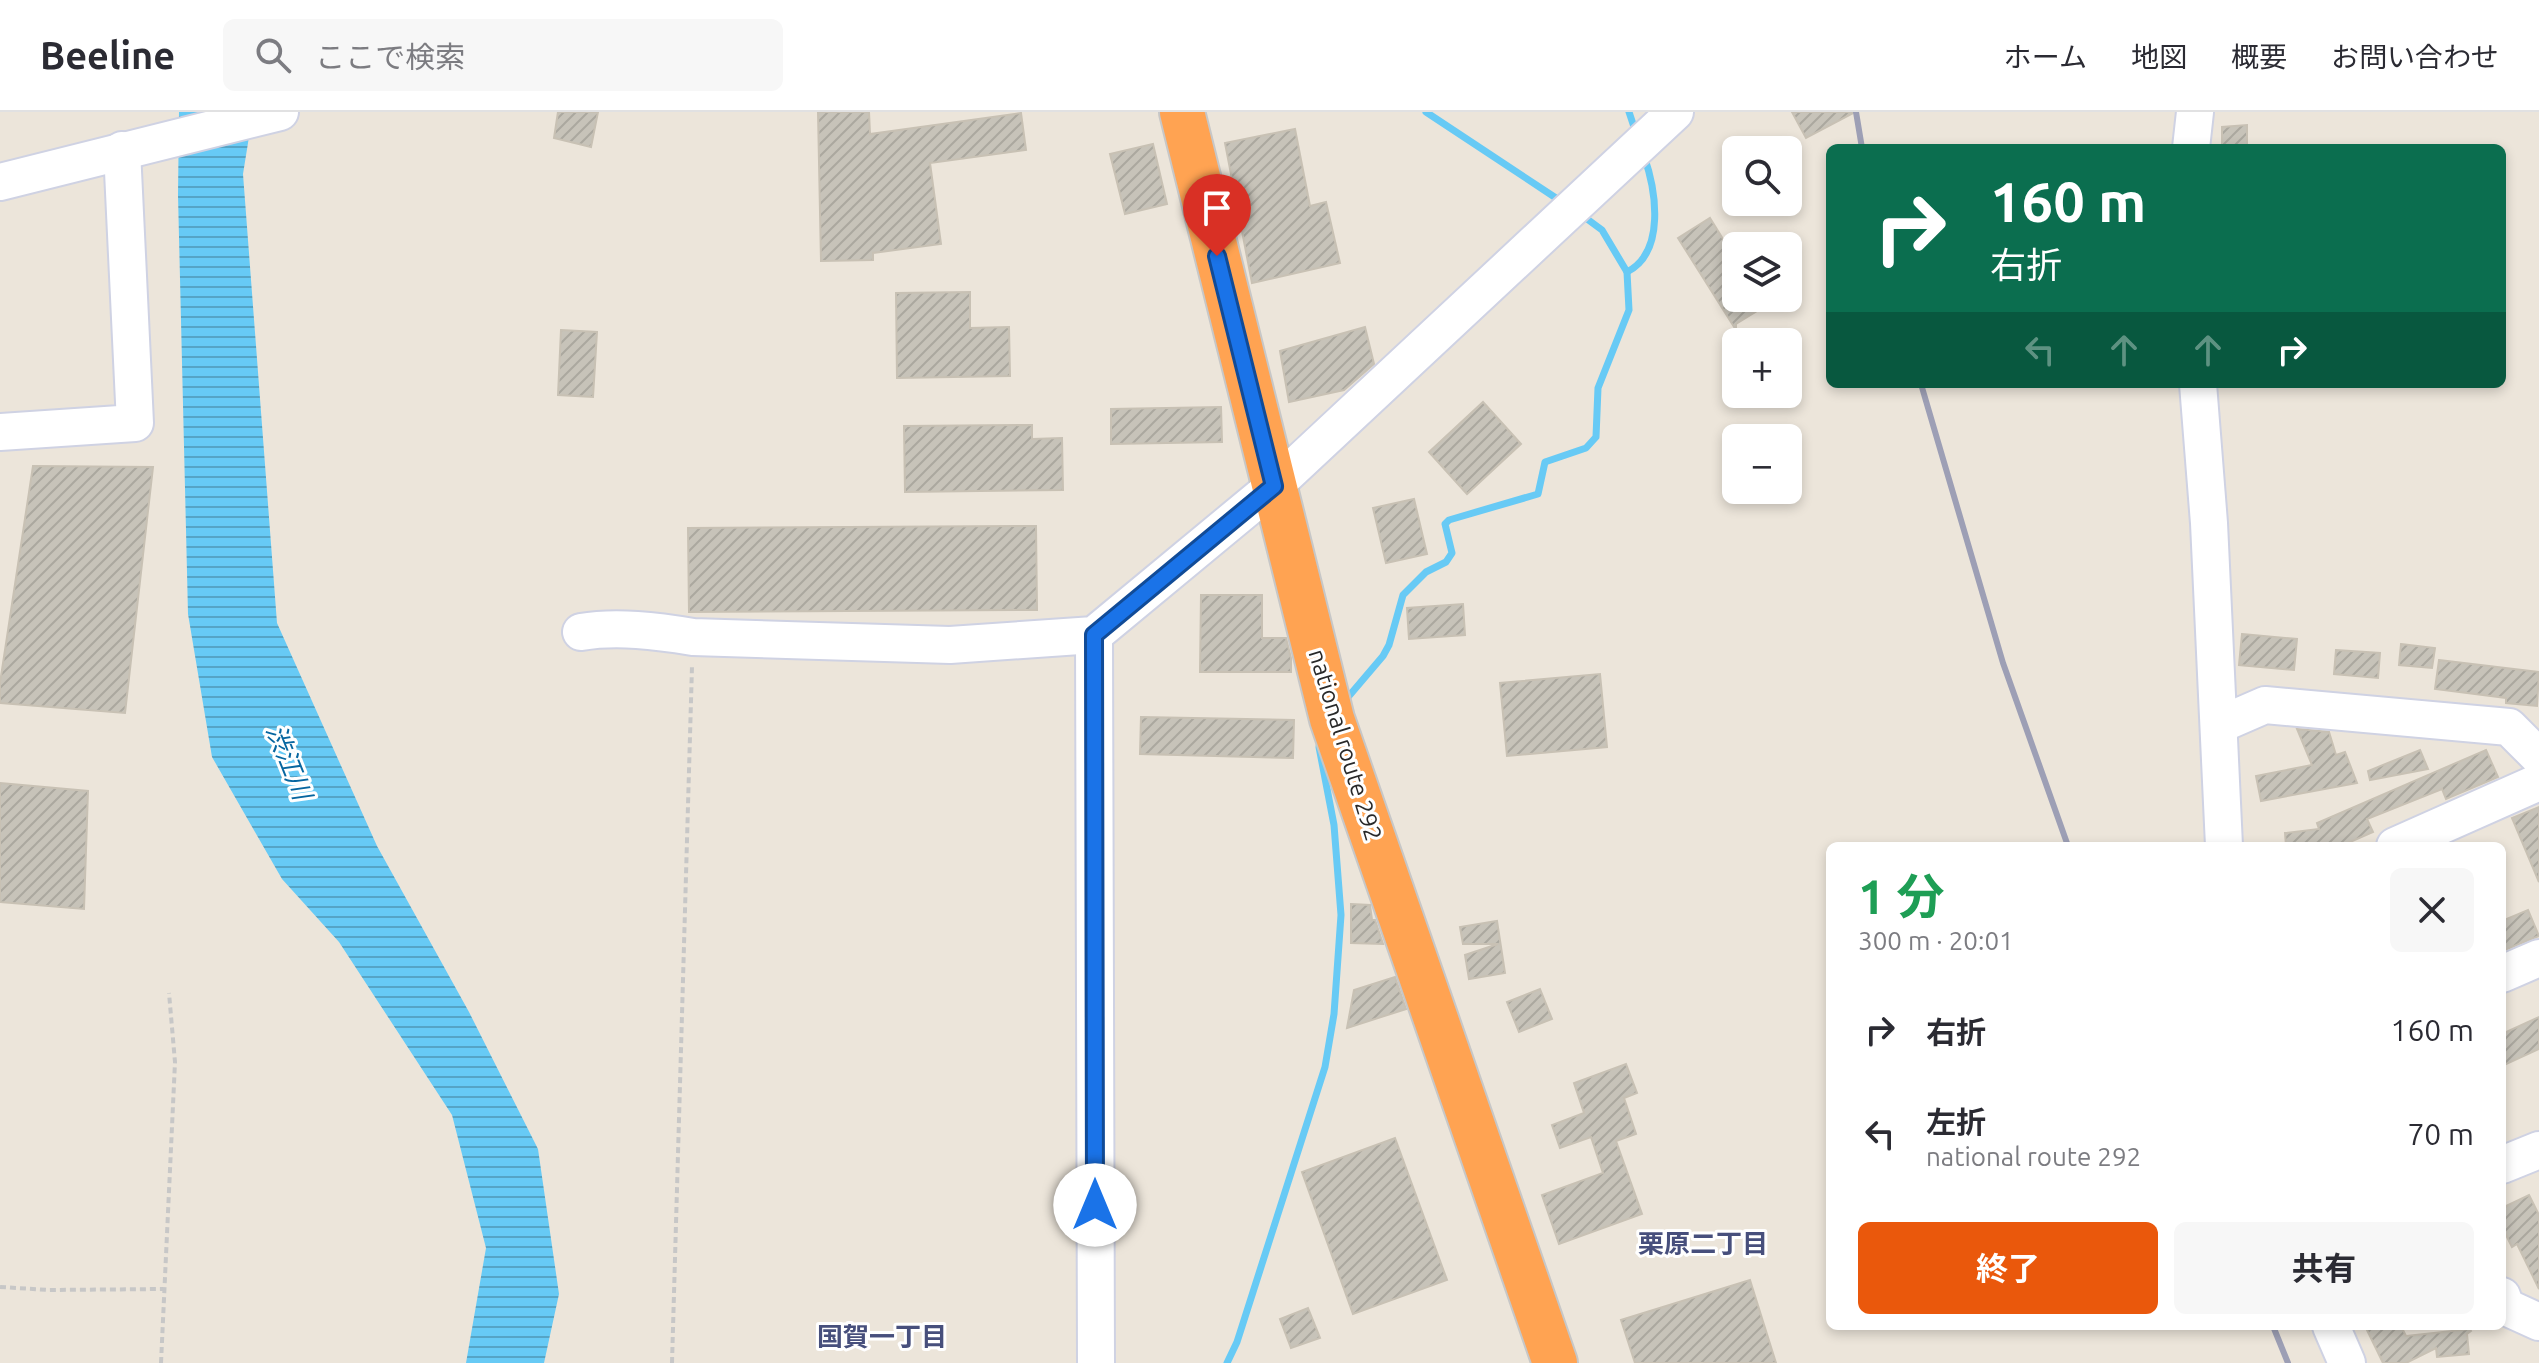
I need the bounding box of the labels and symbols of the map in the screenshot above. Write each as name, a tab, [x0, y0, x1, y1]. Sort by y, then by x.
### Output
pin	[1183, 174, 1251, 256]
street label: national route 292	[1304, 646, 1387, 844]
water label: 渋江川	[261, 720, 319, 806]
position arrow	[1053, 1163, 1137, 1247]
district label: 栗原二丁目	[1638, 1229, 1768, 1258]
district label: 国賀一丁目	[817, 1322, 947, 1351]

